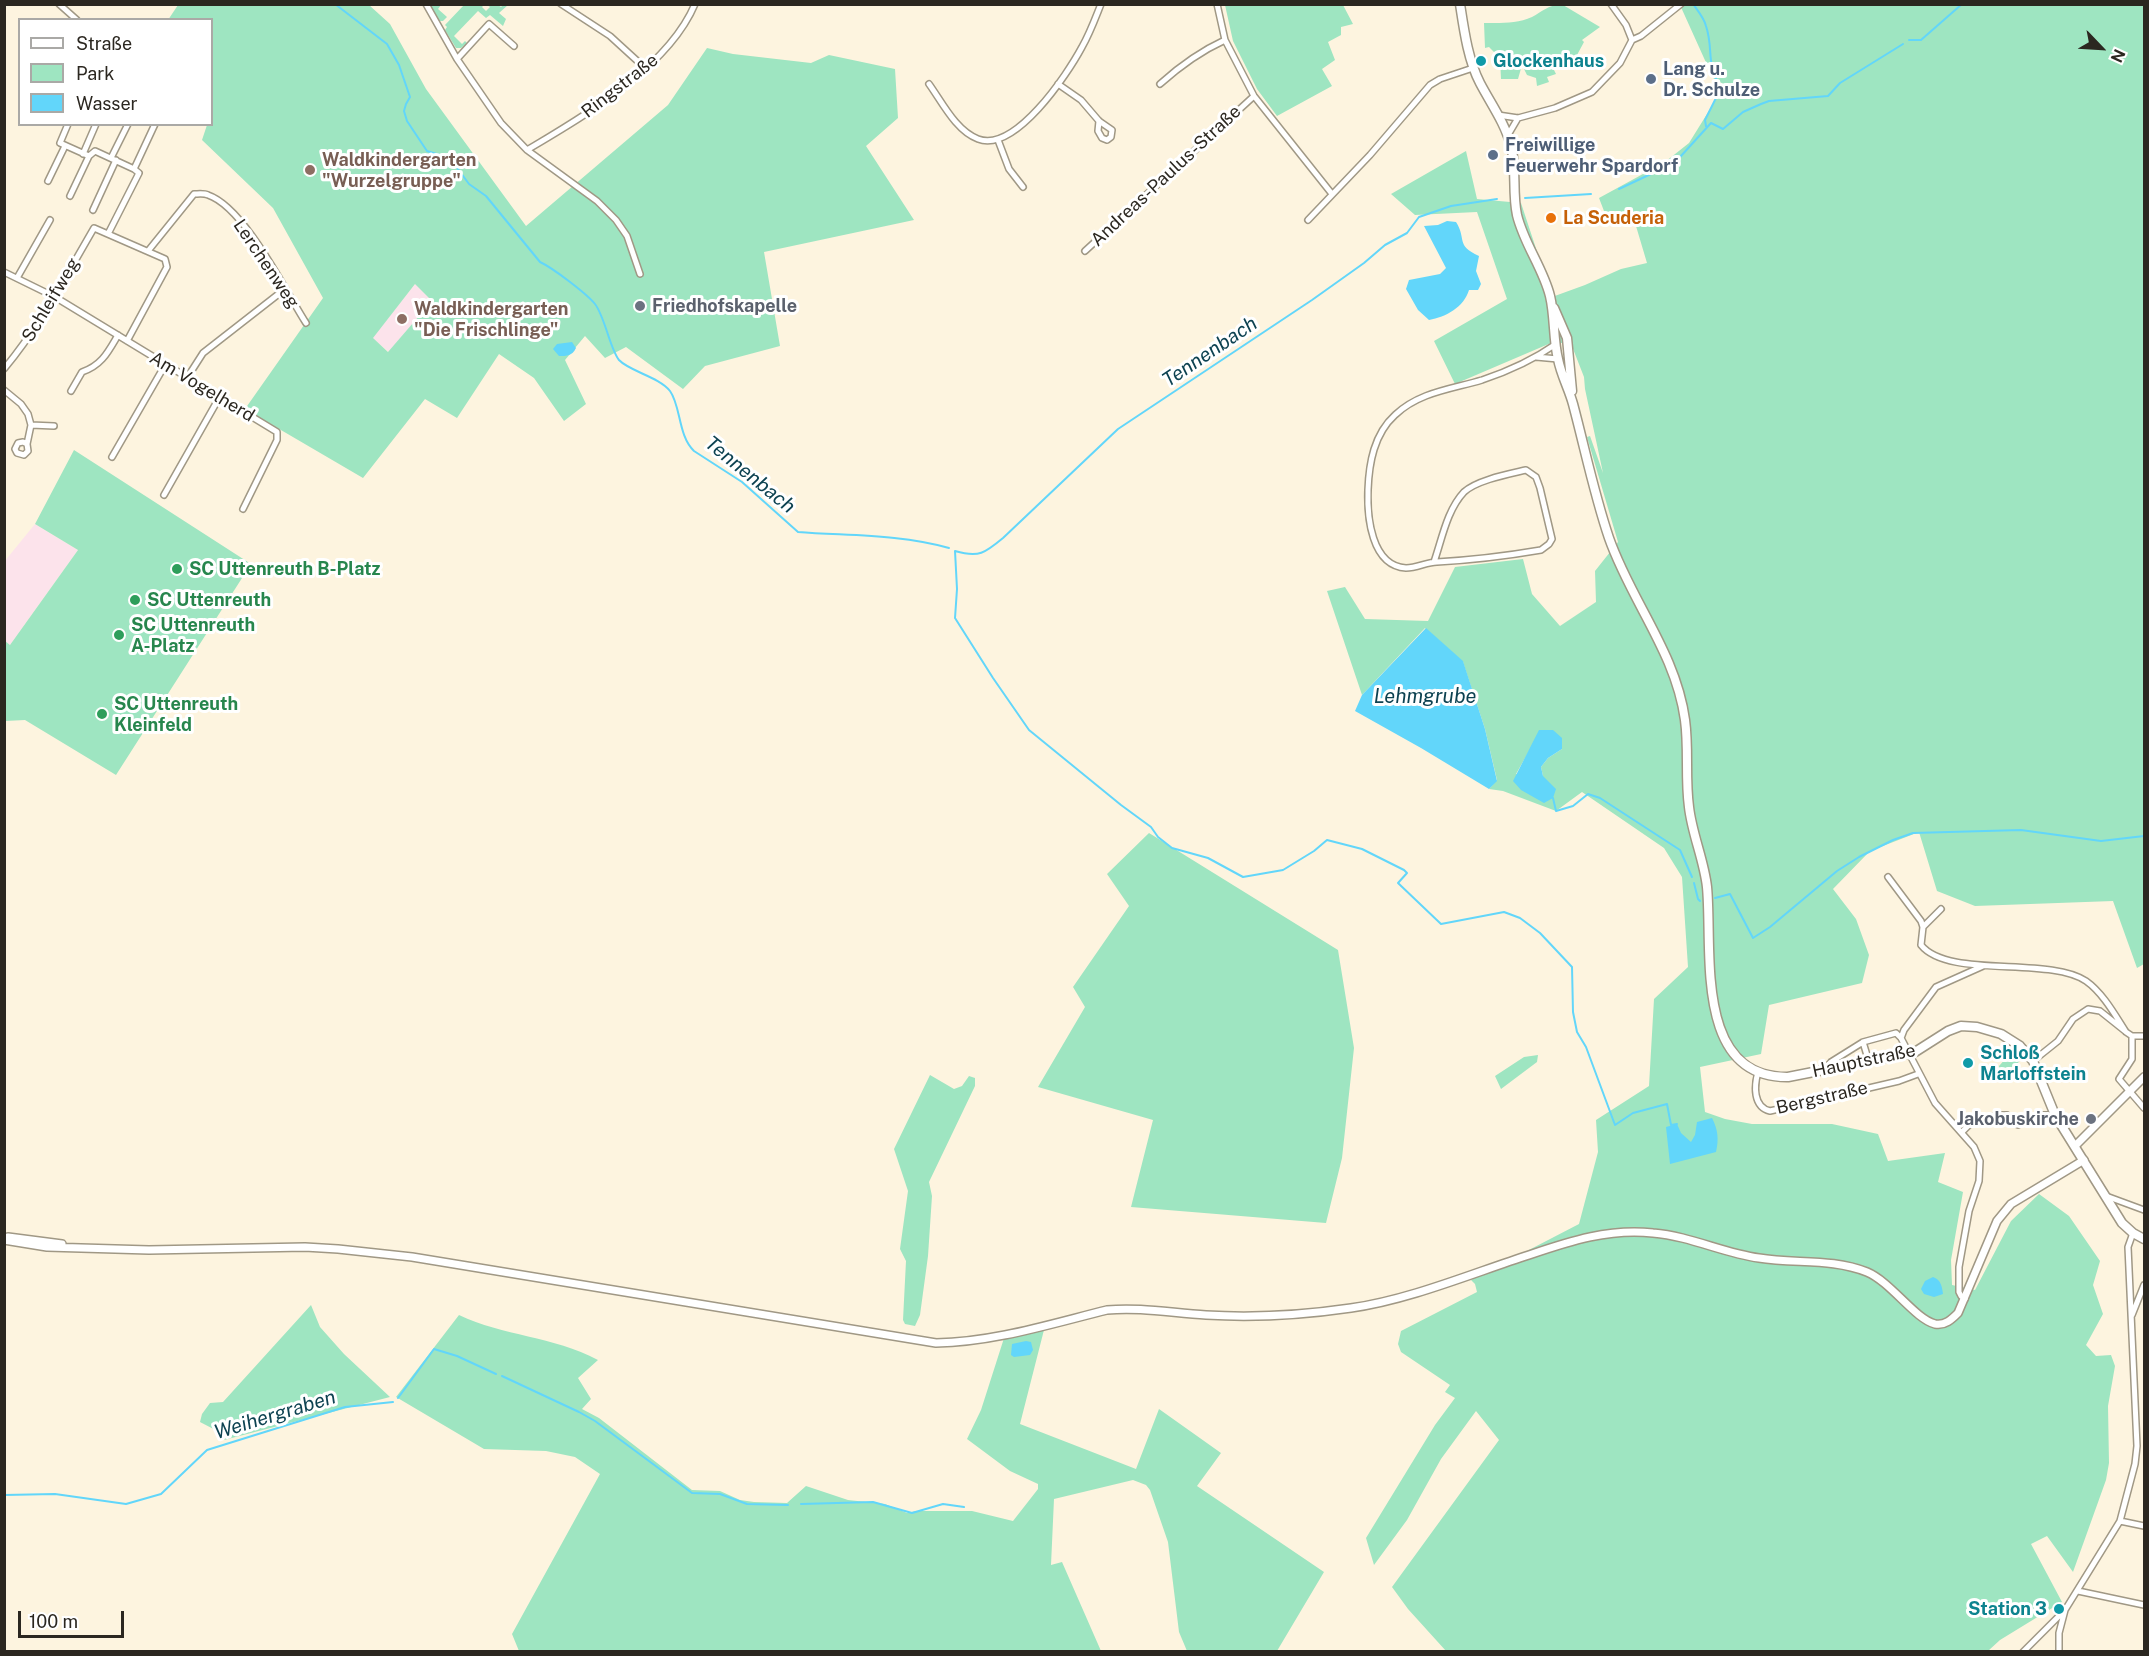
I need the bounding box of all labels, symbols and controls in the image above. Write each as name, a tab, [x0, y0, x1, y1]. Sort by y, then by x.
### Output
legend	[18, 18, 213, 126]
north arrow	[2071, 18, 2131, 78]
text: Straße	[76, 33, 132, 54]
text: N	[2107, 46, 2129, 65]
street label: Ringstraße	[577, 49, 663, 123]
place label: Glockenhaus	[1493, 50, 1604, 72]
marker: Glockenhaus	[1474, 54, 1488, 68]
place label: Lang u. Dr. Schulze	[1663, 58, 1760, 100]
text: Park	[76, 63, 114, 84]
marker: Lang u. Dr. Schulze	[1644, 72, 1658, 86]
text: Wasser	[76, 93, 138, 114]
street label: Andreas-Paulus-Straße	[1087, 101, 1245, 251]
place label: Freiwillige Feuerwehr Spardorf	[1505, 134, 1678, 176]
marker: Freiwillige Feuerwehr Spardorf	[1486, 148, 1500, 162]
place label: Waldkindergarten "Wurzelgruppe"	[322, 149, 476, 192]
marker: Waldkindergarten "Wurzelgruppe"	[303, 163, 317, 177]
place label: La Scuderia	[1563, 207, 1664, 229]
marker: La Scuderia	[1544, 211, 1558, 225]
street label: Lerchenweg	[228, 215, 304, 313]
street label: Schleifweg	[17, 254, 85, 346]
place label: Friedhofskapelle	[652, 295, 797, 317]
place label: Waldkindergarten "Die Frischlinge"	[414, 298, 568, 340]
marker: Friedhofskapelle	[633, 299, 647, 313]
marker: Waldkindergarten "Die Frischlinge"	[395, 312, 409, 326]
water label: Tennenbach	[1158, 312, 1262, 392]
street label: Am Vogelherd	[146, 347, 258, 427]
water label: Tennenbach	[700, 431, 800, 519]
place label: SC Uttenreuth B-Platz	[189, 558, 380, 580]
marker: SC Uttenreuth B-Platz	[170, 562, 184, 576]
place label: SC Uttenreuth	[147, 589, 271, 611]
marker: SC Uttenreuth	[128, 593, 142, 607]
place label: SC Uttenreuth A-Platz	[131, 614, 255, 656]
marker: SC Uttenreuth A-Platz	[112, 628, 126, 642]
water label: Lehmgrube	[1374, 685, 1476, 709]
place label: SC Uttenreuth Kleinfeld	[114, 693, 238, 736]
marker: SC Uttenreuth Kleinfeld	[95, 707, 109, 721]
street label: Hauptstraße	[1810, 1040, 1918, 1082]
place label: Schloß Marloffstein	[1980, 1042, 2086, 1084]
marker: Schloß Marloffstein	[1961, 1056, 1975, 1070]
street label: Bergstraße	[1774, 1077, 1870, 1119]
place label: Jakobuskirche	[1957, 1108, 2079, 1130]
marker: Jakobuskirche	[2084, 1112, 2098, 1126]
water label: Weihergraben	[211, 1385, 339, 1445]
place label: Station 3	[1968, 1598, 2047, 1620]
scale bar	[21, 1599, 128, 1637]
marker: Station 3	[2052, 1602, 2066, 1616]
text: 100 m	[29, 1611, 78, 1632]

